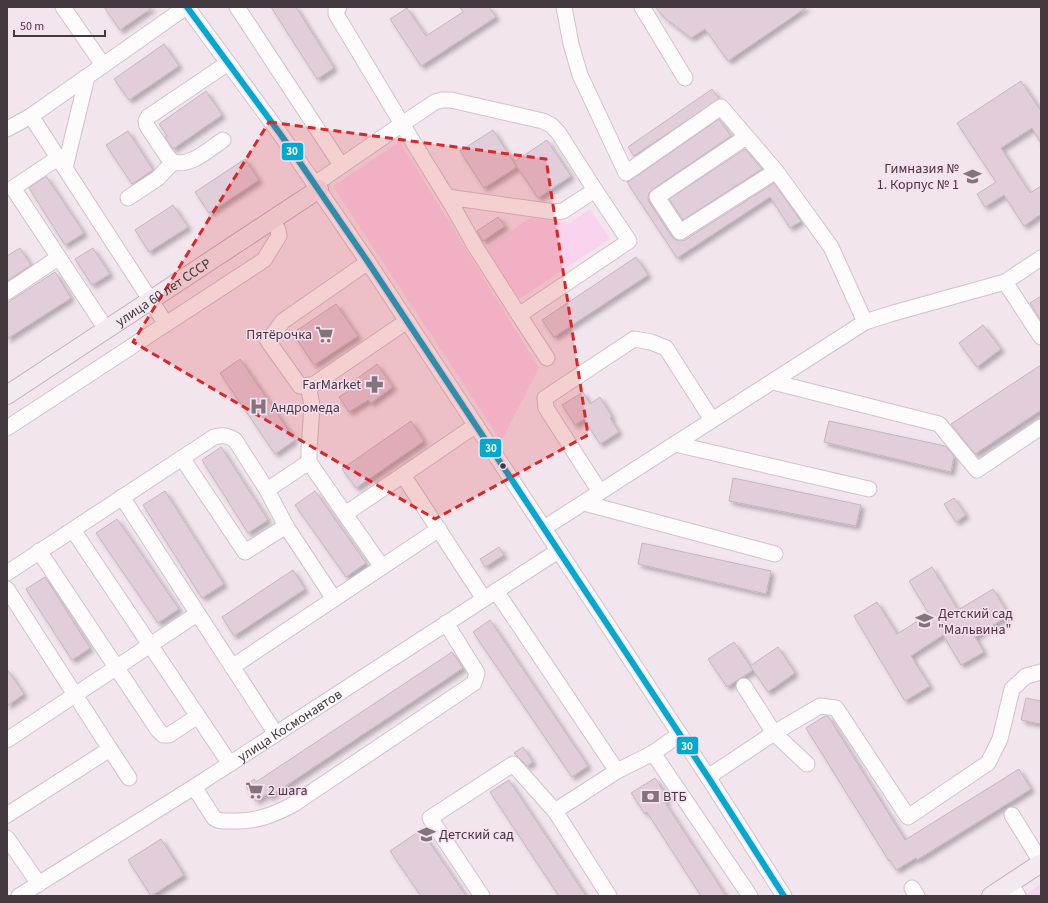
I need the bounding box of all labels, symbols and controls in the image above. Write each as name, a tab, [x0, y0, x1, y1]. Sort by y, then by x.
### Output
scale bar	[14, 12, 105, 38]
text: 50 m	[20, 18, 44, 35]
line badge: 30	[281, 142, 304, 161]
text: 30	[286, 144, 298, 159]
place label: Гимназия № 1. Корпус № 1	[877, 159, 959, 195]
school or university icon: Гимназия № 1. Корпус № 1	[962, 166, 982, 186]
street label: улица 60 лет СССР	[112, 254, 215, 332]
supermarket icon: Пятёрочка	[315, 324, 335, 344]
place label: Пятёрочка	[246, 325, 312, 345]
pharmacy icon: FarMarket	[364, 374, 384, 394]
place label: FarMarket	[302, 375, 361, 395]
hospital icon: Андромеда	[248, 397, 268, 417]
place label: Андромеда	[271, 398, 340, 418]
line badge: 30	[479, 438, 502, 458]
text: 30	[485, 441, 497, 456]
unlabelled marker	[498, 461, 508, 471]
place label: Детский сад "Мальвина"	[938, 604, 1013, 640]
school or university icon: Детский сад "Мальвина"	[915, 611, 935, 631]
street label: улица Космонавтов	[234, 685, 346, 767]
line badge: 30	[676, 736, 699, 755]
text: 30	[681, 739, 693, 754]
supermarket icon: 2 шага	[245, 780, 265, 800]
place label: 2 шага	[268, 781, 308, 801]
bank icon: ВТБ	[640, 786, 660, 806]
place label: ВТБ	[663, 787, 687, 807]
school or university icon: Детский сад	[416, 824, 436, 844]
place label: Детский сад	[439, 825, 514, 845]

